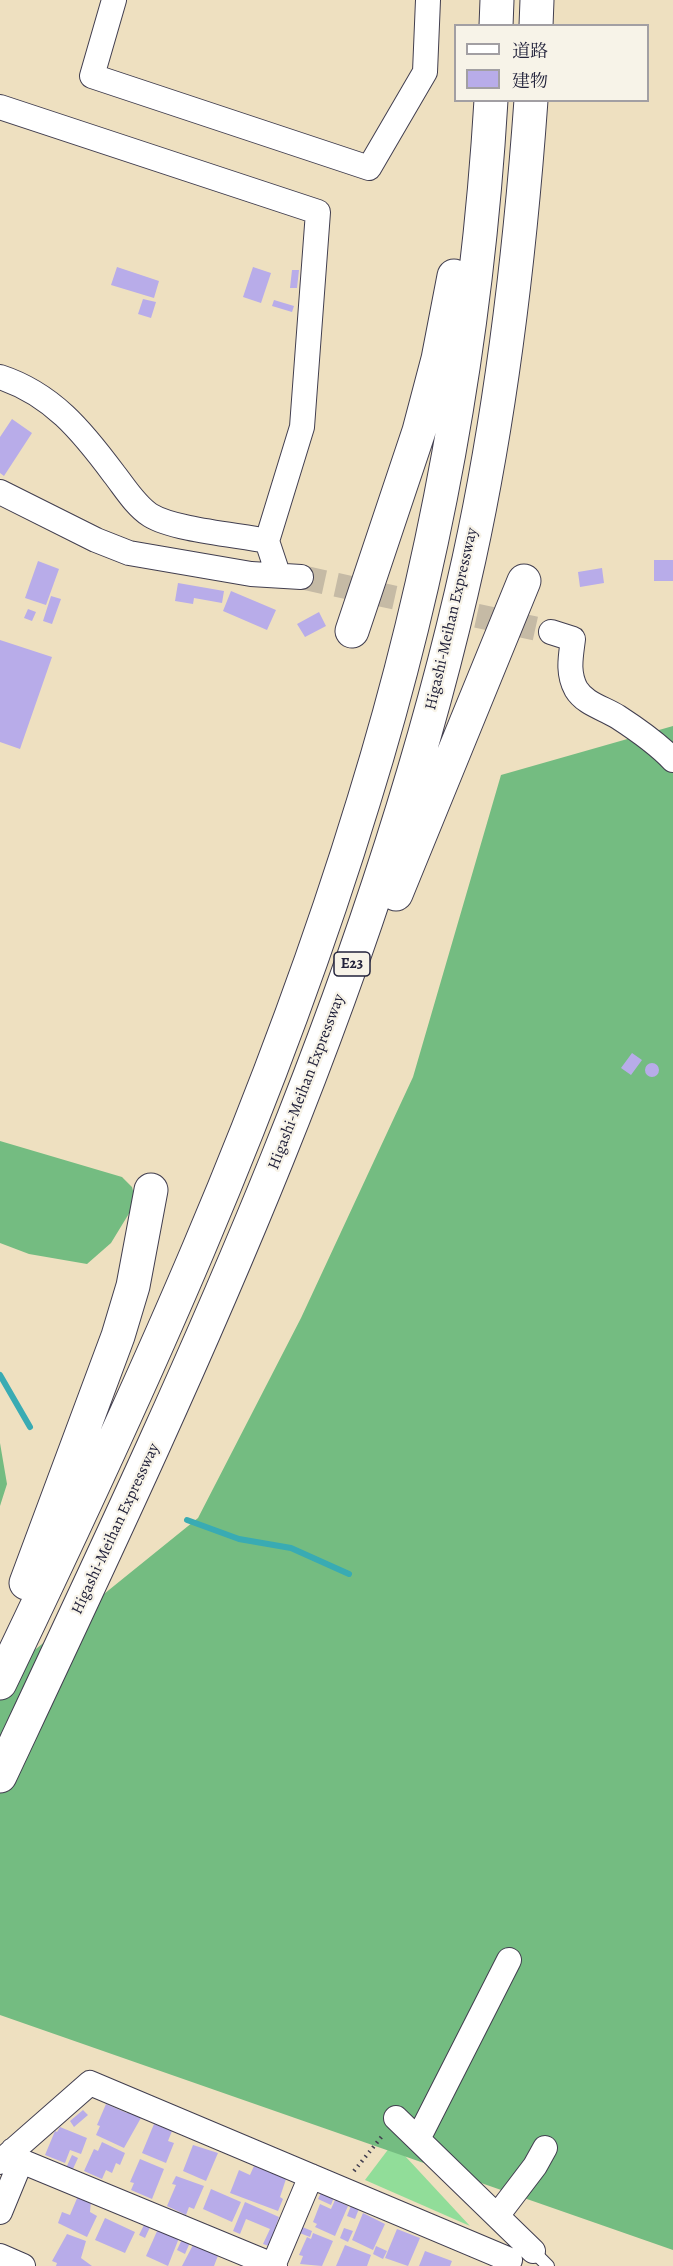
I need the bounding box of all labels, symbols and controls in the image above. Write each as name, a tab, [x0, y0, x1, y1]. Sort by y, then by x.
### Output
legend	[454, 24, 649, 102]
text: 道路	[512, 39, 548, 63]
text: 建物	[512, 69, 548, 93]
street label: Higashi-Meihan Expressway	[422, 526, 482, 712]
road number: E23	[334, 952, 370, 976]
street label: Higashi-Meihan Expressway	[265, 992, 349, 1172]
street label: Higashi-Meihan Expressway	[68, 1440, 164, 1618]

